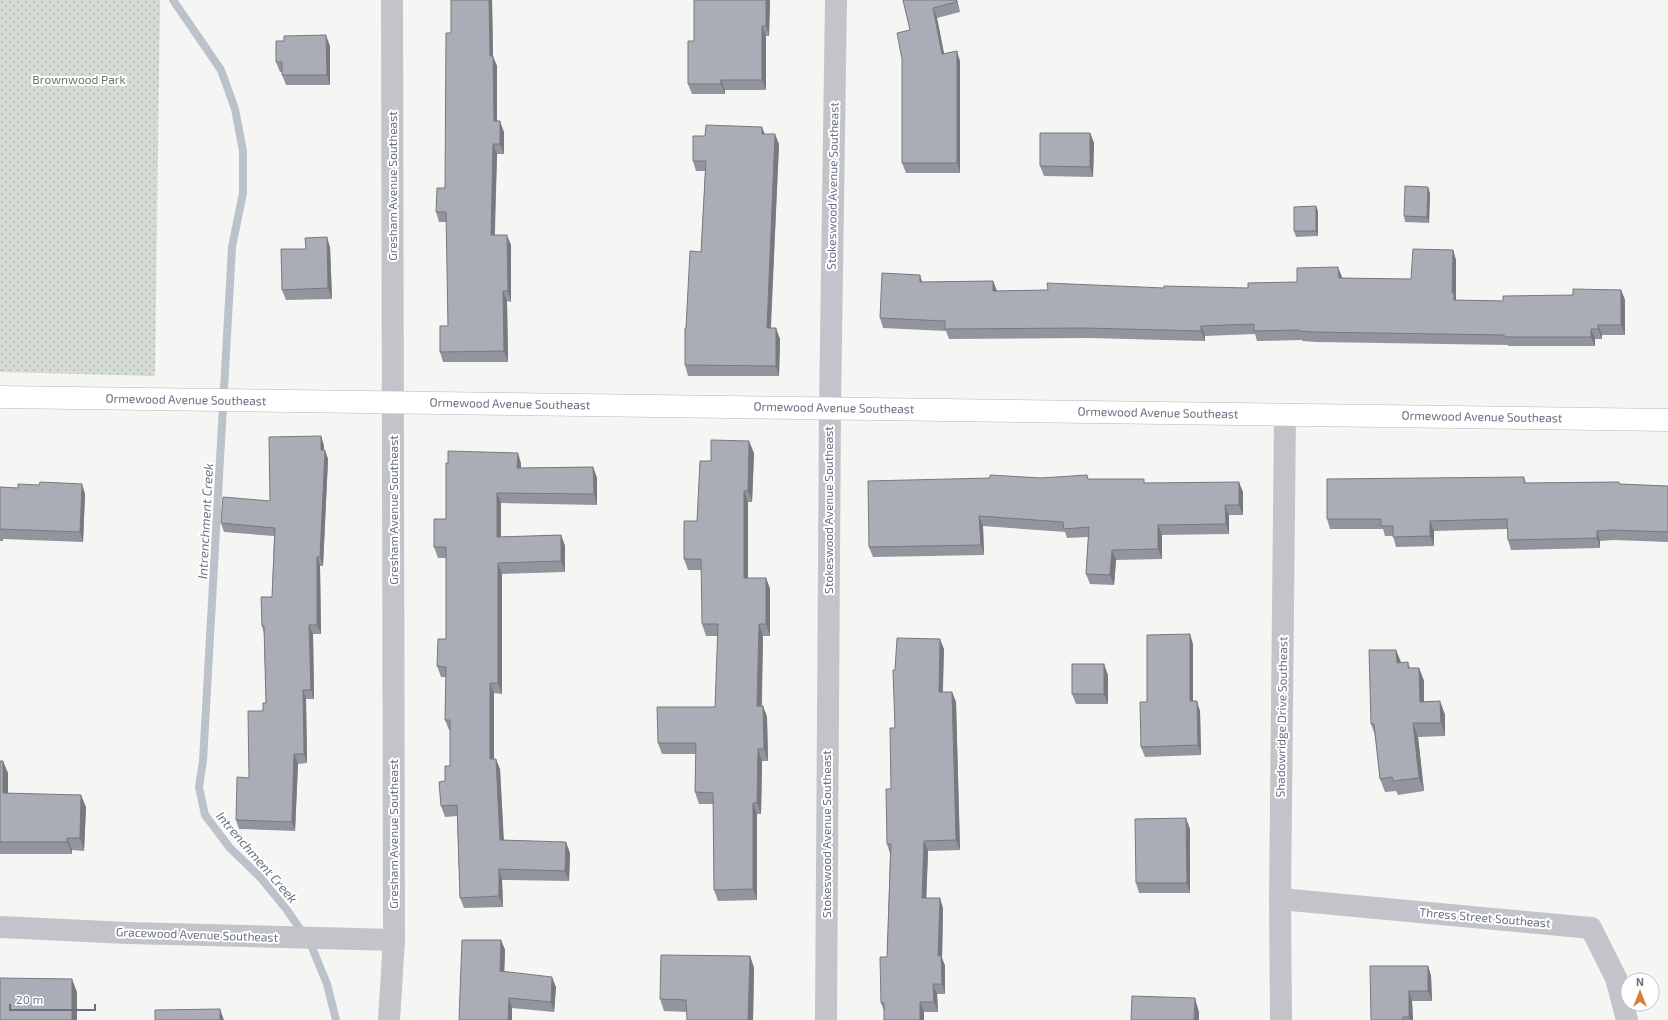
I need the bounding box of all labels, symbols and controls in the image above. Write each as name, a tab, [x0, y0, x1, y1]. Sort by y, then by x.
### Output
park label: Brownwood Park	[32, 72, 126, 86]
street label: Stokeswood Avenue Southeast	[824, 102, 840, 270]
street label: Gresham Avenue Southeast	[385, 111, 399, 261]
street label: Ormewood Avenue Southeast	[105, 391, 267, 407]
street label: Ormewood Avenue Southeast	[429, 395, 591, 411]
street label: Ormewood Avenue Southeast	[753, 399, 915, 415]
street label: Ormewood Avenue Southeast	[1077, 404, 1239, 420]
street label: Ormewood Avenue Southeast	[1401, 408, 1563, 424]
street label: Stokeswood Avenue Southeast	[821, 426, 835, 594]
street label: Gresham Avenue Southeast	[386, 435, 400, 585]
water label: Intrenchment Creek	[194, 462, 216, 579]
street label: Shadowridge Drive Southeast	[1273, 636, 1289, 798]
street label: Stokeswood Avenue Southeast	[819, 750, 833, 918]
street label: Gresham Avenue Southeast	[386, 759, 400, 909]
water label: Intrenchment Creek	[213, 808, 301, 906]
street label: Thress Street Southeast	[1419, 904, 1552, 930]
street label: Gracewood Avenue Southeast	[116, 924, 279, 944]
north arrow	[1620, 972, 1660, 1012]
text: N	[1636, 975, 1644, 988]
scale bar	[10, 986, 95, 1012]
text: 20 m	[16, 992, 43, 1006]

